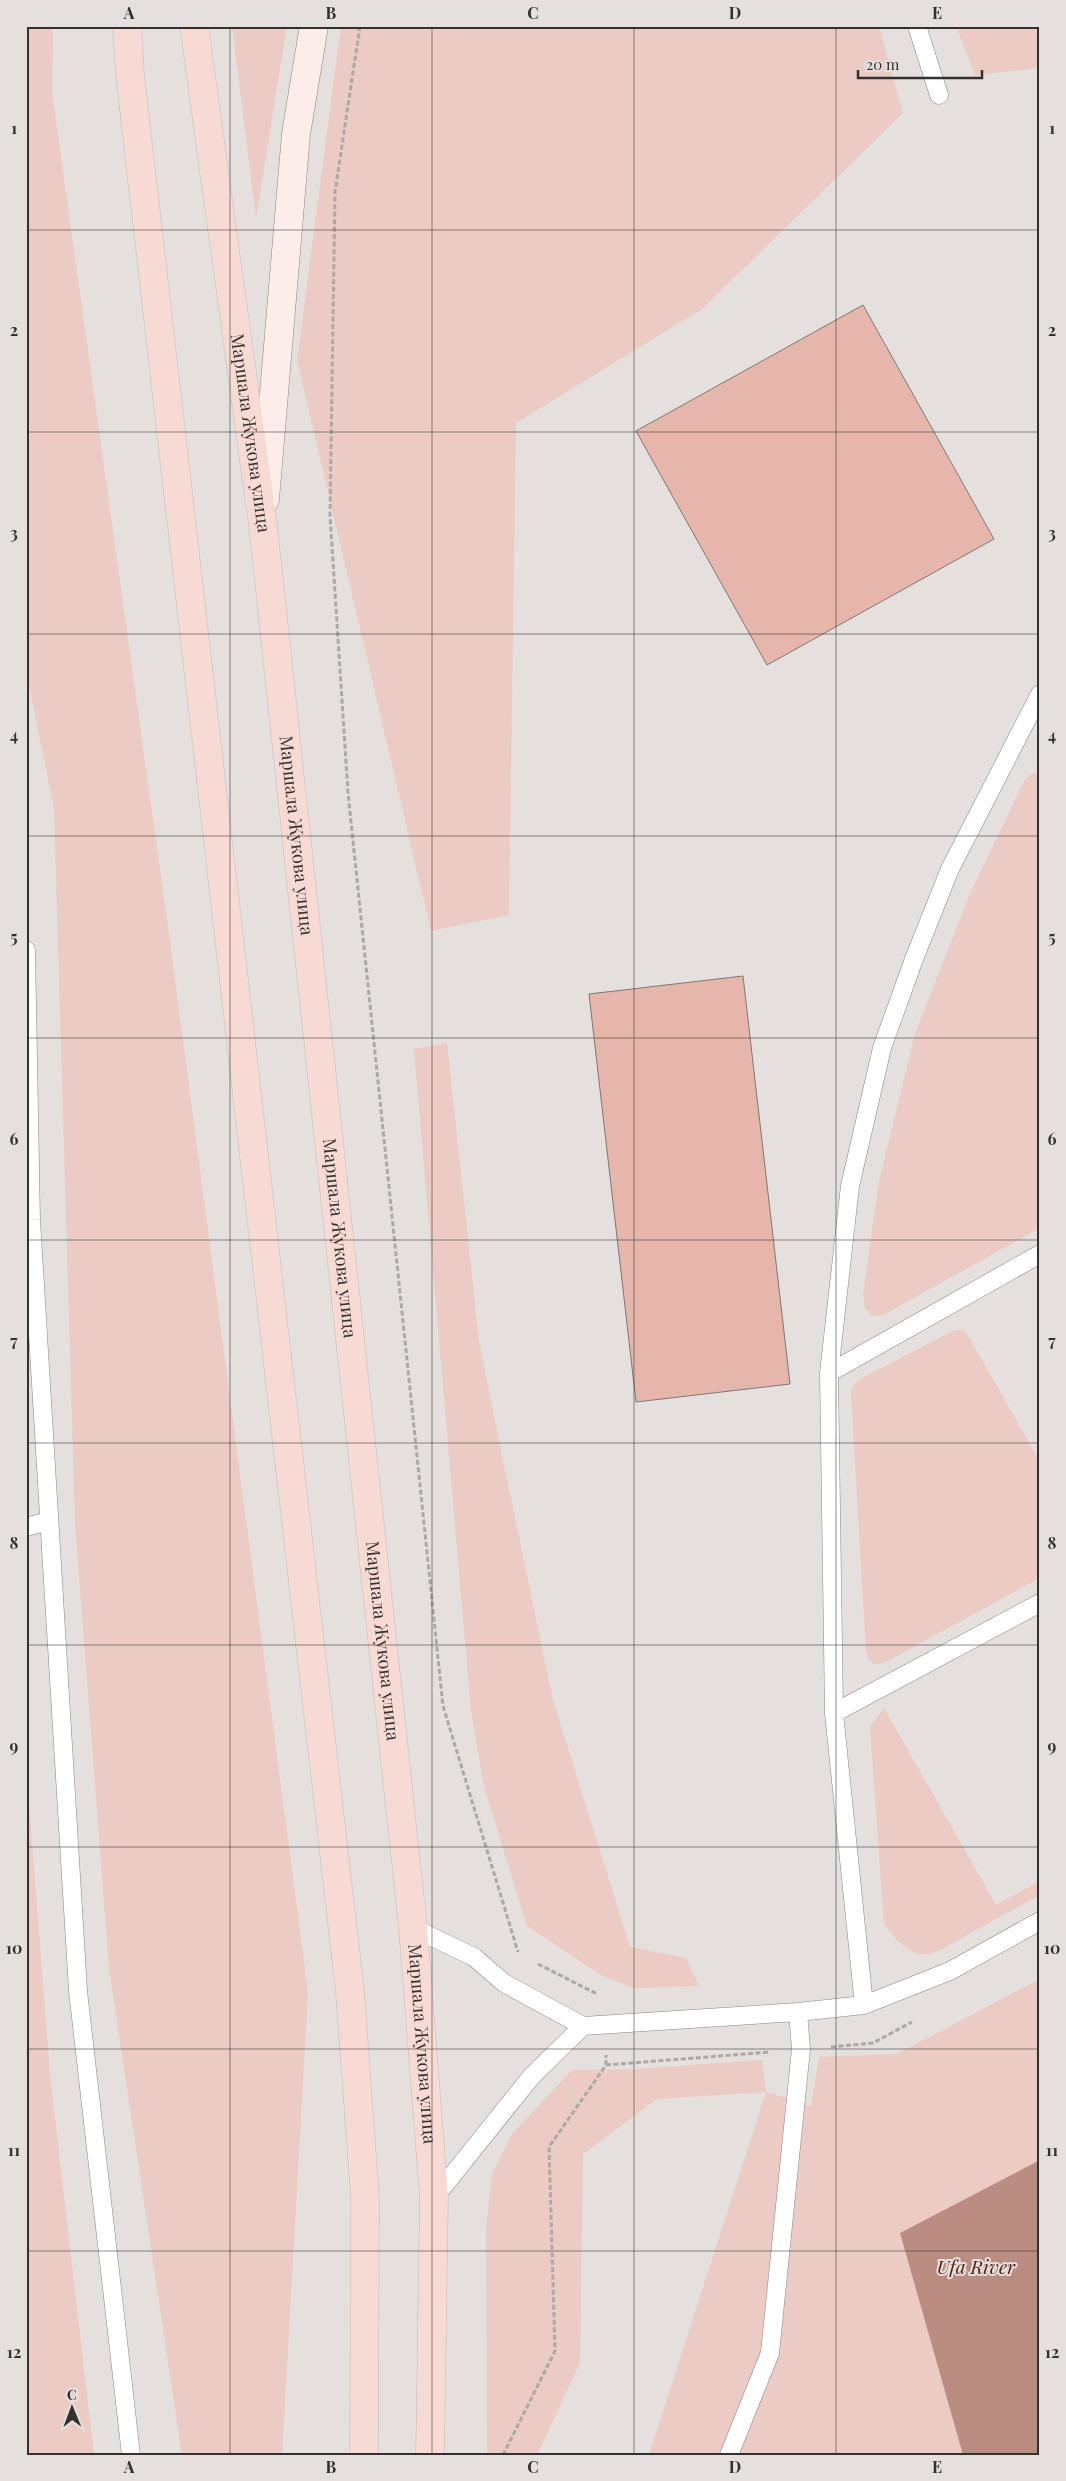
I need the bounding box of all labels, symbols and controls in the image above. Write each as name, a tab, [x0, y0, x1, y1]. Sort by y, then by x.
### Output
text: A	[123, 2, 135, 23]
text: B	[326, 2, 337, 23]
text: C	[527, 2, 539, 23]
text: D	[729, 2, 741, 23]
text: E	[932, 2, 942, 23]
scale bar	[858, 48, 982, 80]
text: 20 m	[866, 54, 900, 74]
text: 1	[11, 117, 17, 138]
text: 1	[1049, 117, 1055, 138]
text: 2	[10, 319, 18, 340]
text: 2	[1048, 319, 1056, 340]
street label: Маршала Жукова улица	[226, 332, 277, 534]
text: 3	[10, 522, 18, 543]
text: 3	[1048, 522, 1056, 543]
text: 4	[10, 724, 18, 745]
text: 4	[1048, 724, 1056, 745]
street label: Маршала Жукова улица	[275, 734, 320, 936]
text: 5	[10, 926, 18, 947]
text: 5	[1048, 926, 1056, 947]
text: 6	[10, 1128, 19, 1149]
text: 6	[1048, 1128, 1057, 1149]
street label: Маршала Жукова улица	[318, 1137, 363, 1339]
text: 7	[10, 1330, 18, 1351]
text: 7	[1048, 1330, 1056, 1351]
text: 8	[10, 1532, 19, 1553]
text: 8	[1048, 1532, 1057, 1553]
street label: Маршала Жукова улица	[361, 1540, 406, 1742]
text: 9	[10, 1735, 19, 1756]
text: 9	[1048, 1735, 1057, 1756]
text: 10	[6, 1937, 22, 1958]
text: 10	[1044, 1937, 1060, 1958]
street label: Маршала Жукова улица	[403, 1943, 443, 2145]
text: 11	[8, 2139, 20, 2160]
text: 11	[1046, 2139, 1058, 2160]
water label: Ufa River	[937, 2253, 1016, 2279]
text: 12	[7, 2341, 21, 2362]
text: 12	[1045, 2341, 1059, 2362]
north arrow	[48, 2384, 98, 2434]
text: С	[67, 2385, 77, 2404]
text: A	[123, 2456, 135, 2477]
text: B	[326, 2456, 337, 2477]
text: C	[527, 2456, 539, 2477]
text: D	[729, 2456, 741, 2477]
text: E	[932, 2456, 942, 2477]

